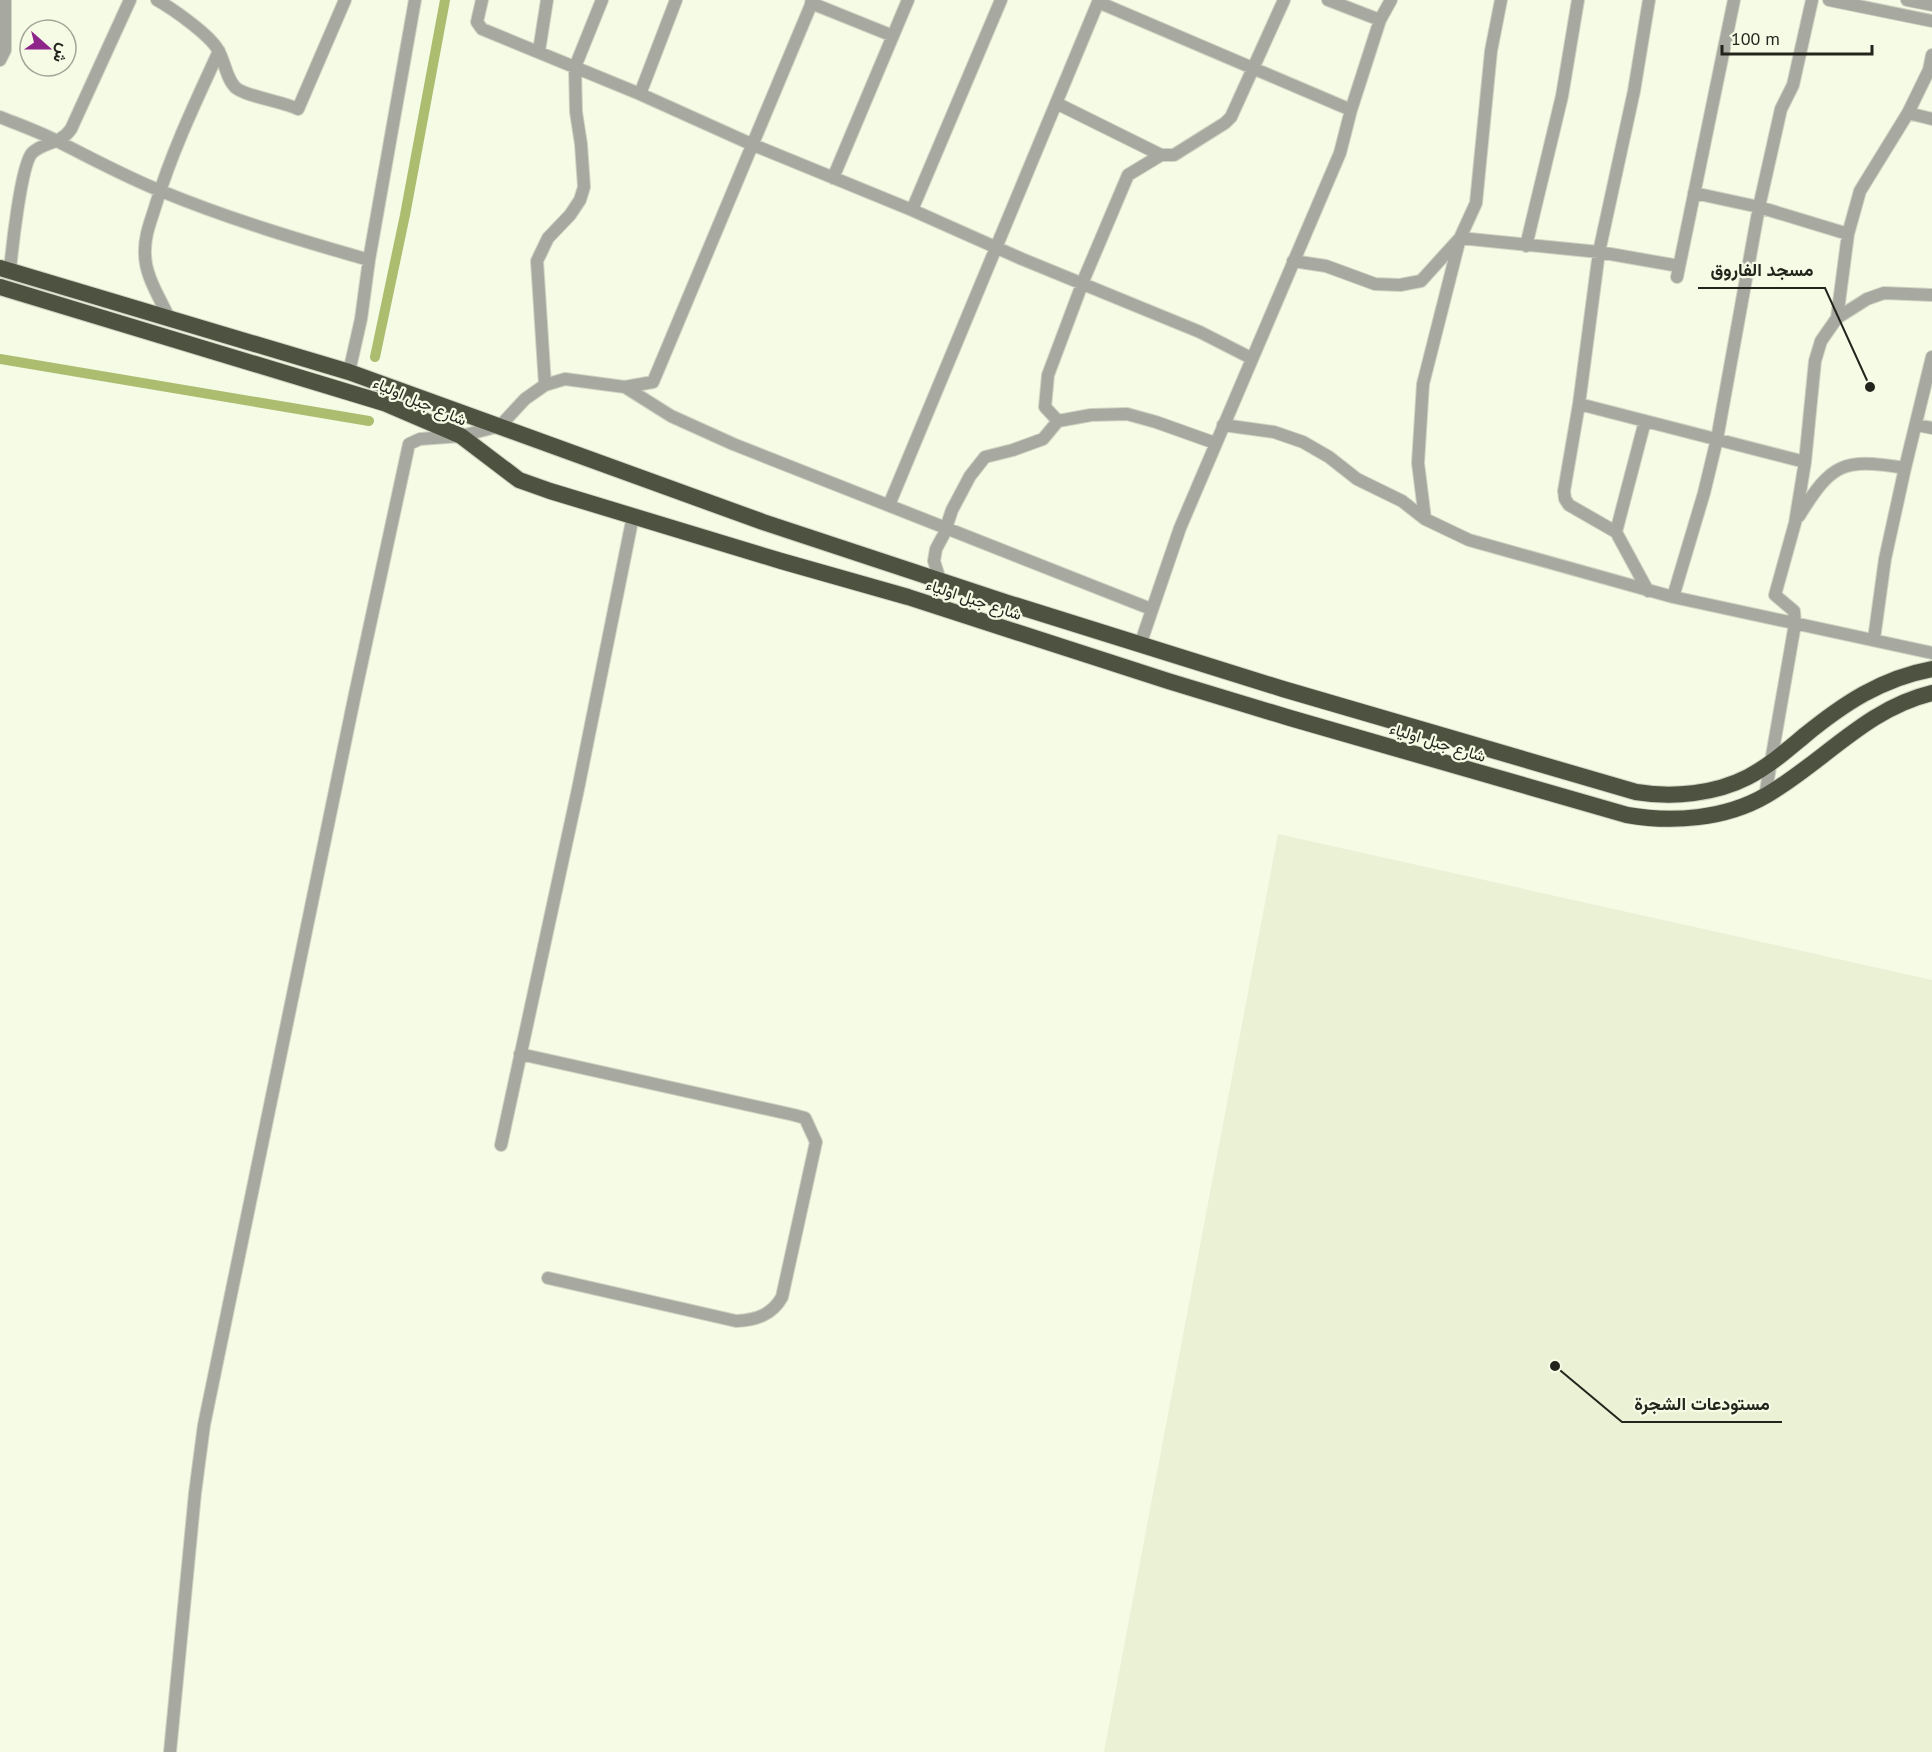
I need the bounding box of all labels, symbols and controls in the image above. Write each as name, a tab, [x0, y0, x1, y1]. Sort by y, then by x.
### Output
north arrow	[18, 18, 78, 78]
scale bar	[1722, 18, 1872, 56]
text: 100 m	[1731, 27, 1780, 50]
text: ش	[49, 41, 75, 66]
callout: مسجد الفاروق	[1698, 252, 1825, 288]
text: مسجد الفاروق	[1711, 258, 1814, 281]
street label: شارع جبل اولياء	[369, 372, 470, 432]
street label: شارع جبل اولياء	[923, 574, 1024, 626]
street label: شارع جبل اولياء	[1387, 718, 1489, 768]
callout: مستودعات الشجرة	[1622, 1386, 1782, 1422]
text: مستودعات الشجرة	[1634, 1392, 1770, 1415]

